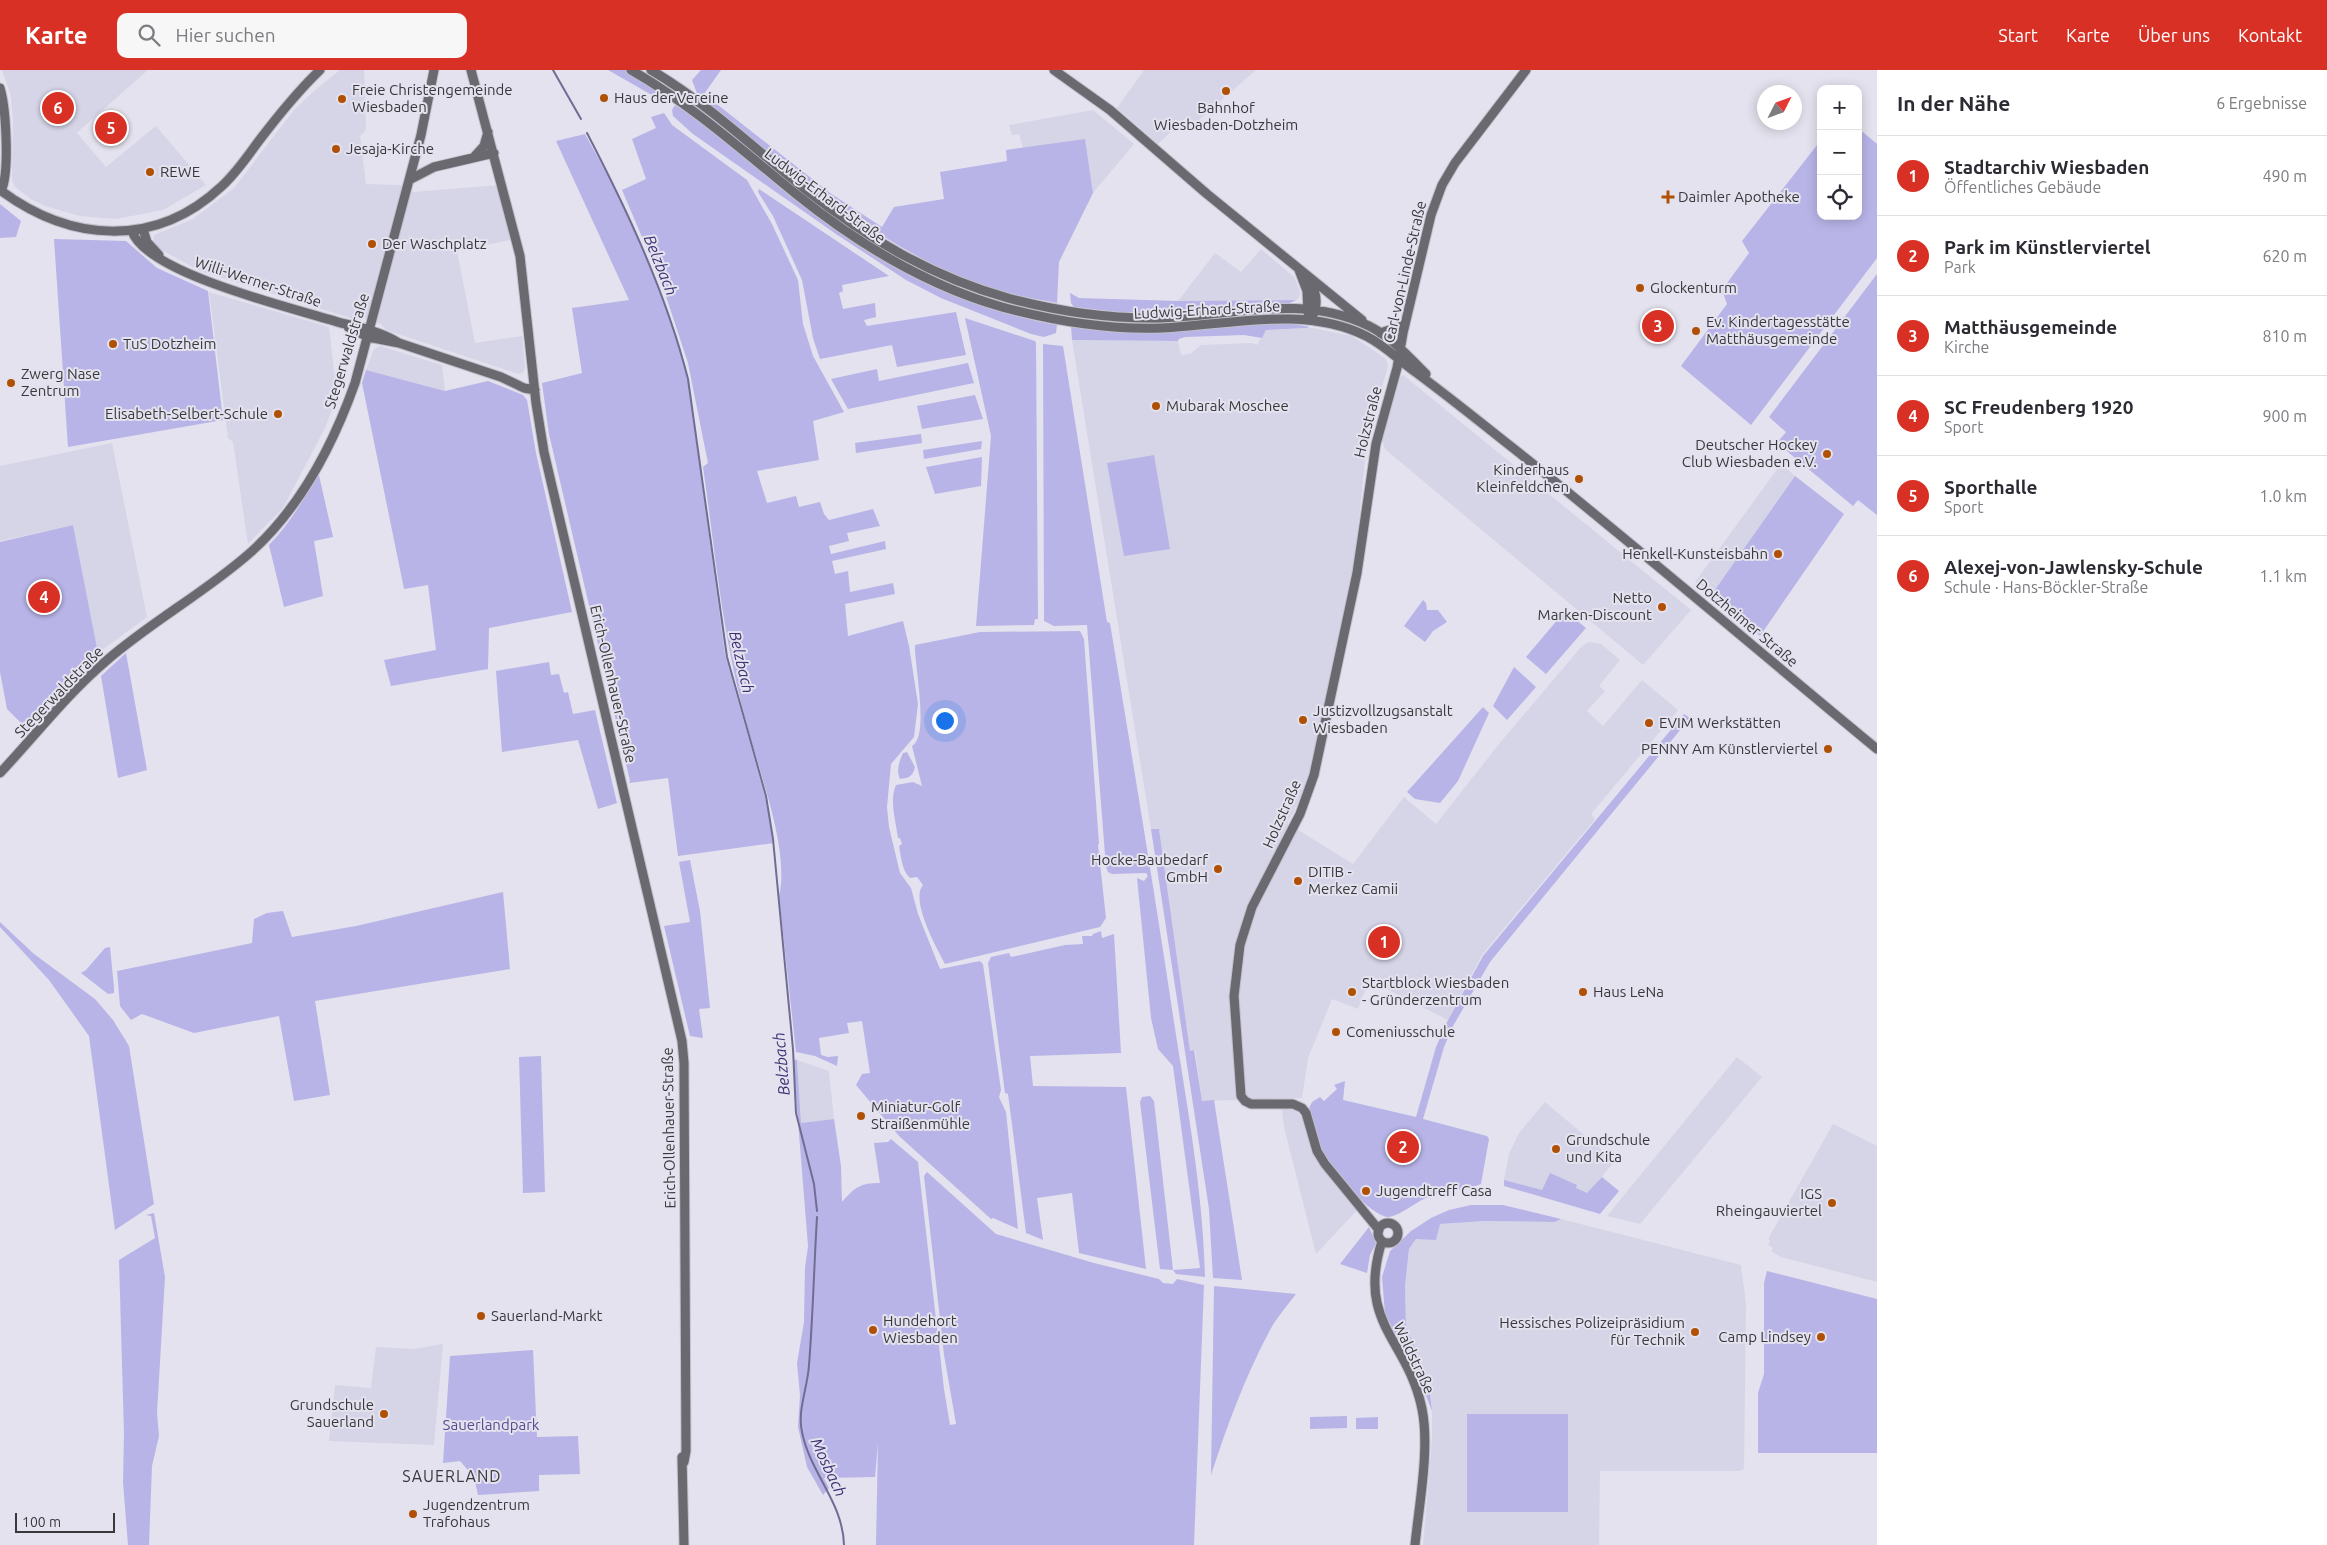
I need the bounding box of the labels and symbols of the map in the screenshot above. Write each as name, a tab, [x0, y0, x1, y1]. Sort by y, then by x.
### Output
place label: Freie Christengemeinde Wiesbaden	[352, 81, 513, 115]
marker: Bahnhof Wiesbaden-Dotzheim	[1220, 85, 1232, 97]
north arrow	[1757, 85, 1802, 130]
pin: 6	[42, 89, 74, 127]
place label: Haus der Vereine	[614, 89, 729, 106]
marker: Haus der Vereine	[598, 92, 610, 104]
marker: Freie Christengemeinde Wiesbaden	[336, 93, 348, 105]
place label: Bahnhof Wiesbaden-Dotzheim	[1154, 99, 1298, 133]
pin: 5	[95, 109, 127, 147]
place label: Jesaja-Kirche	[346, 140, 434, 157]
marker: Jesaja-Kirche	[330, 143, 342, 155]
street label: Ludwig-Erhard-Straße	[762, 145, 889, 247]
place label: REWE	[160, 163, 200, 180]
marker: REWE	[144, 166, 156, 178]
place label: Daimler Apotheke	[1678, 188, 1800, 205]
marker: Daimler Apotheke	[1662, 191, 1674, 203]
street label: Carl-von-Linde-Straße	[1380, 199, 1429, 345]
water label: Belzbach	[641, 232, 681, 298]
place label: Der Waschplatz	[382, 235, 487, 252]
marker: Der Waschplatz	[366, 238, 378, 250]
street label: Willi-Werner-Straße	[193, 253, 324, 310]
place label: Glockenturm	[1650, 279, 1737, 296]
marker: Glockenturm	[1634, 282, 1646, 294]
street label: Stegerwaldstraße	[321, 291, 372, 411]
street label: Ludwig-Erhard-Straße	[1133, 297, 1281, 322]
pin: 3	[1642, 307, 1674, 345]
place label: Ev. Kindertagesstätte Matthäusgemeinde	[1706, 313, 1850, 347]
marker: Ev. Kindertagesstätte Matthäusgemeinde	[1690, 325, 1702, 337]
place label: TuS Dotzheim	[123, 335, 216, 352]
marker: TuS Dotzheim	[107, 338, 119, 350]
place label: Zwerg Nase Zentrum	[21, 365, 100, 399]
marker: Zwerg Nase Zentrum	[5, 377, 17, 389]
street label: Holzstraße	[1350, 384, 1385, 459]
place label: Mubarak Moschee	[1166, 397, 1289, 414]
marker: Mubarak Moschee	[1150, 400, 1162, 412]
place label: Elisabeth-Selbert-Schule	[105, 405, 268, 422]
marker: Elisabeth-Selbert-Schule	[272, 408, 284, 420]
place label: Deutscher Hockey Club Wiesbaden e.V.	[1682, 436, 1817, 470]
marker: Deutscher Hockey Club Wiesbaden e.V.	[1821, 448, 1833, 460]
place label: Kinderhaus Kleinfeldchen	[1476, 461, 1569, 495]
marker: Kinderhaus Kleinfeldchen	[1573, 473, 1585, 485]
place label: Henkell-Kunsteisbahn	[1622, 545, 1768, 562]
marker: Henkell-Kunsteisbahn	[1772, 548, 1784, 560]
street label: Dotzheimer Straße	[1693, 575, 1802, 670]
pin: 4	[28, 578, 60, 616]
place label: Netto Marken-Discount	[1538, 589, 1652, 623]
marker: Netto Marken-Discount	[1656, 601, 1668, 613]
street label: Erich-Ollenhauer-Straße	[587, 603, 640, 764]
water label: Belzbach	[726, 629, 758, 695]
street label: Stegerwaldstraße	[11, 643, 106, 741]
place label: Justizvollzugsanstalt Wiesbaden	[1313, 702, 1453, 736]
your location	[932, 708, 958, 734]
marker: Justizvollzugsanstalt Wiesbaden	[1297, 714, 1309, 726]
place label: EVIM Werkstätten	[1659, 714, 1781, 731]
marker: EVIM Werkstätten	[1643, 717, 1655, 729]
place label: PENNY Am Künstlerviertel	[1641, 740, 1818, 757]
marker: PENNY Am Künstlerviertel	[1822, 743, 1834, 755]
street label: Holzstraße	[1259, 777, 1304, 851]
place label: Hocke-Baubedarf GmbH	[1091, 851, 1208, 885]
marker: Hocke-Baubedarf GmbH	[1212, 863, 1224, 875]
place label: DITIB - Merkez Camii	[1308, 863, 1398, 897]
marker: DITIB - Merkez Camii	[1292, 875, 1304, 887]
pin: 1	[1368, 923, 1400, 961]
place label: Startblock Wiesbaden - Gründerzentrum	[1362, 974, 1509, 1008]
place label: Haus LeNa	[1593, 983, 1664, 1000]
marker: Startblock Wiesbaden - Gründerzentrum	[1346, 986, 1358, 998]
marker: Haus LeNa	[1577, 986, 1589, 998]
place label: Comeniusschule	[1346, 1023, 1455, 1040]
marker: Comeniusschule	[1330, 1026, 1342, 1038]
water label: Belzbach	[769, 1032, 793, 1096]
street label: Erich-Ollenhauer-Straße	[659, 1047, 678, 1209]
place label: Miniatur-Golf Straißenmühle	[871, 1098, 970, 1132]
marker: Miniatur-Golf Straißenmühle	[855, 1110, 867, 1122]
pin: 2	[1387, 1128, 1419, 1166]
place label: Grundschule und Kita	[1566, 1131, 1650, 1165]
marker: Grundschule und Kita	[1550, 1143, 1562, 1155]
place label: Jugendtreff Casa	[1376, 1182, 1492, 1199]
marker: Jugendtreff Casa	[1360, 1185, 1372, 1197]
place label: IGS Rheingauviertel	[1716, 1185, 1822, 1219]
marker: IGS Rheingauviertel	[1826, 1197, 1838, 1209]
place label: Sauerland-Markt	[491, 1307, 602, 1324]
marker: Sauerland-Markt	[475, 1310, 487, 1322]
place label: Hundehort Wiesbaden	[883, 1312, 958, 1346]
place label: Hessisches Polizeipräsidium für Technik	[1499, 1314, 1685, 1348]
street label: Waldstraße	[1390, 1319, 1438, 1396]
marker: Hundehort Wiesbaden	[867, 1324, 879, 1336]
marker: Hessisches Polizeipräsidium für Technik	[1689, 1326, 1701, 1338]
place label: Camp Lindsey	[1718, 1328, 1811, 1345]
marker: Camp Lindsey	[1815, 1331, 1827, 1343]
place label: Grundschule Sauerland	[290, 1396, 374, 1430]
marker: Grundschule Sauerland	[378, 1408, 390, 1420]
park label: Sauerlandpark	[443, 1416, 540, 1433]
water label: Mosbach	[808, 1435, 850, 1499]
district label: SAUERLAND	[402, 1467, 502, 1485]
place label: Jugendzentrum Trafohaus	[423, 1496, 530, 1530]
marker: Jugendzentrum Trafohaus	[407, 1508, 419, 1520]
scale bar	[15, 1510, 115, 1533]

